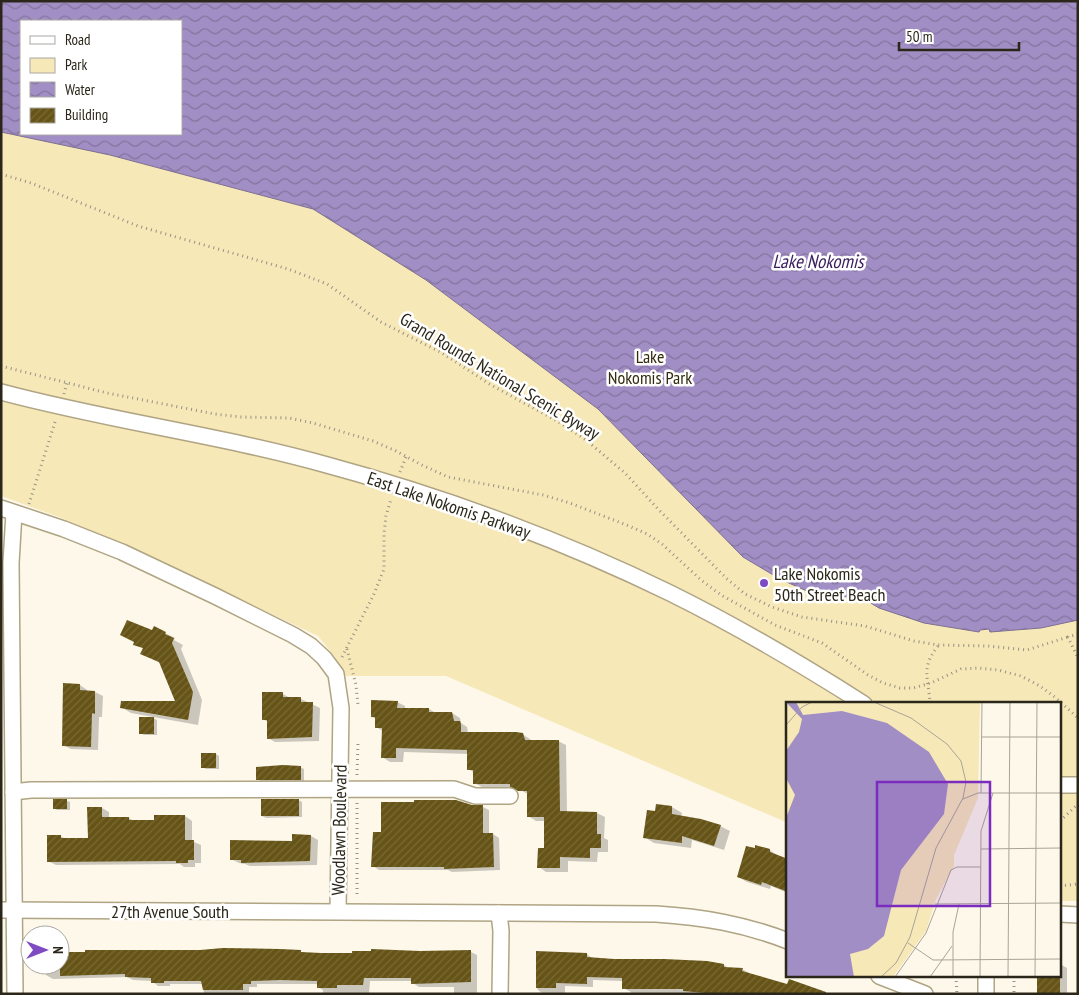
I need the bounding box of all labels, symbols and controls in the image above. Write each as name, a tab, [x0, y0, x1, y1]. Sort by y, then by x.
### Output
legend	[20, 20, 182, 135]
scale bar	[899, 20, 1019, 52]
text: 50 m	[906, 27, 932, 46]
text: Road	[65, 30, 91, 49]
text: Park	[65, 55, 87, 74]
text: Water	[65, 80, 96, 99]
text: Building	[65, 105, 108, 124]
water label: Lake Nokomis	[772, 249, 865, 273]
street label: Grand Rounds National Scenic Byway	[396, 307, 604, 445]
park label: Lake Nokomis Park	[608, 345, 692, 389]
street label: East Lake Nokomis Parkway	[364, 466, 534, 544]
place label: Lake Nokomis 50th Street Beach	[774, 562, 885, 606]
marker: Lake Nokomis 50th Street Beach	[758, 577, 770, 589]
inset map	[786, 702, 1062, 978]
street label: Woodlawn Boulevard	[326, 764, 352, 896]
street label: 27th Avenue South	[111, 900, 229, 923]
north arrow	[20, 925, 70, 975]
text: N	[49, 946, 67, 954]

